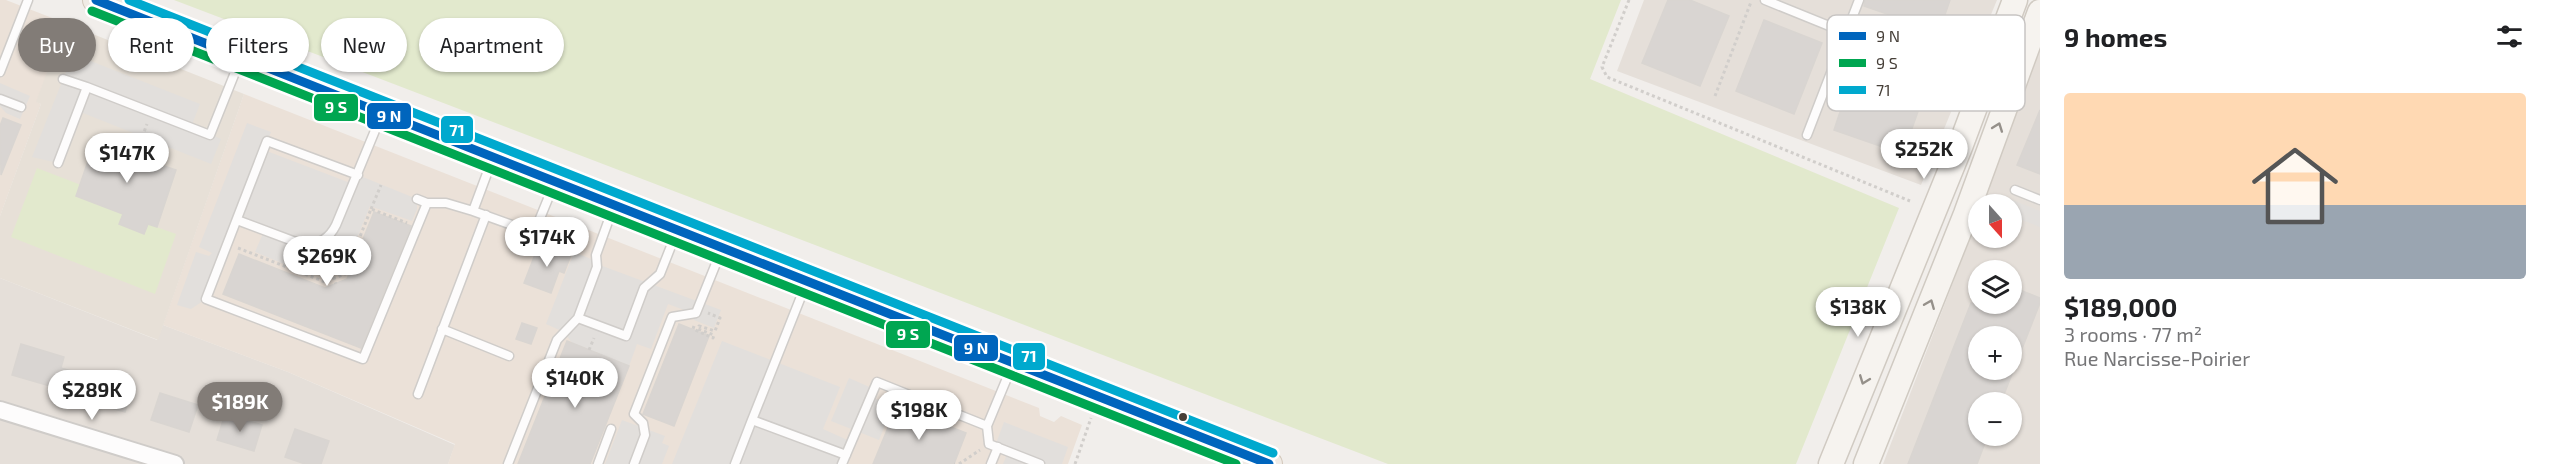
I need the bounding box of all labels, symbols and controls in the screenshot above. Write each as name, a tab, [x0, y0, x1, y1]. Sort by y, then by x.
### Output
legend	[1827, 15, 2025, 111]
chip: Buy	[18, 18, 96, 72]
chip: Rent	[108, 18, 194, 72]
chip: Filters	[206, 18, 309, 72]
chip: New	[321, 18, 407, 72]
chip: Apartment	[419, 18, 564, 72]
icon: filters	[2493, 20, 2526, 53]
text: 9 homes	[2064, 21, 2167, 52]
text: 9 N	[1876, 26, 1900, 45]
text: 9 S	[1876, 53, 1898, 72]
text: 71	[1876, 80, 1891, 99]
line badge: 9 S	[313, 93, 359, 122]
text: 9 S	[325, 97, 347, 116]
line badge: 9 N	[366, 102, 412, 130]
text: 9 N	[377, 106, 401, 125]
line badge: 71	[440, 115, 474, 144]
text: 71	[449, 120, 465, 139]
one-way arrow	[1990, 123, 2003, 133]
pin: $252K	[1882, 129, 1966, 180]
icon: home	[2241, 132, 2349, 240]
pin: $147K	[85, 133, 169, 184]
text: $252K	[1895, 136, 1953, 160]
text: $147K	[99, 140, 155, 164]
north arrow	[1968, 194, 2022, 248]
map controls	[1968, 194, 2022, 446]
pin: $174K	[505, 217, 589, 268]
text: $174K	[519, 224, 575, 248]
pin: $269K	[285, 236, 369, 287]
text: $269K	[297, 243, 357, 267]
button: layers	[1968, 260, 2022, 314]
pin: $138K	[1816, 287, 1900, 338]
text: $189,000	[2064, 291, 2177, 322]
text: $138K	[1830, 294, 1886, 318]
one-way arrow	[1923, 299, 1935, 310]
line badge: 9 S	[885, 320, 931, 349]
text: 3 rooms · 77 m²	[2064, 322, 2202, 346]
text: 9 S	[897, 324, 919, 343]
button: +	[1968, 326, 2022, 380]
line badge: 9 N	[953, 334, 999, 362]
text: 9 N	[964, 338, 988, 357]
line badge: 71	[1012, 342, 1046, 371]
text: 71	[1021, 346, 1037, 365]
text: Rue Narcisse-Poirier	[2064, 346, 2250, 370]
pin: $140K	[533, 358, 617, 409]
text: $140K	[546, 365, 604, 389]
pin: $289K	[50, 370, 134, 421]
one-way arrow	[1859, 374, 1871, 385]
text: $289K	[62, 377, 122, 401]
pin: $189K	[198, 382, 282, 433]
text: $189K	[211, 389, 269, 413]
pin: $198K	[877, 390, 961, 441]
button: −	[1968, 392, 2022, 446]
text: $198K	[890, 397, 948, 421]
unlabelled marker	[1177, 411, 1189, 423]

